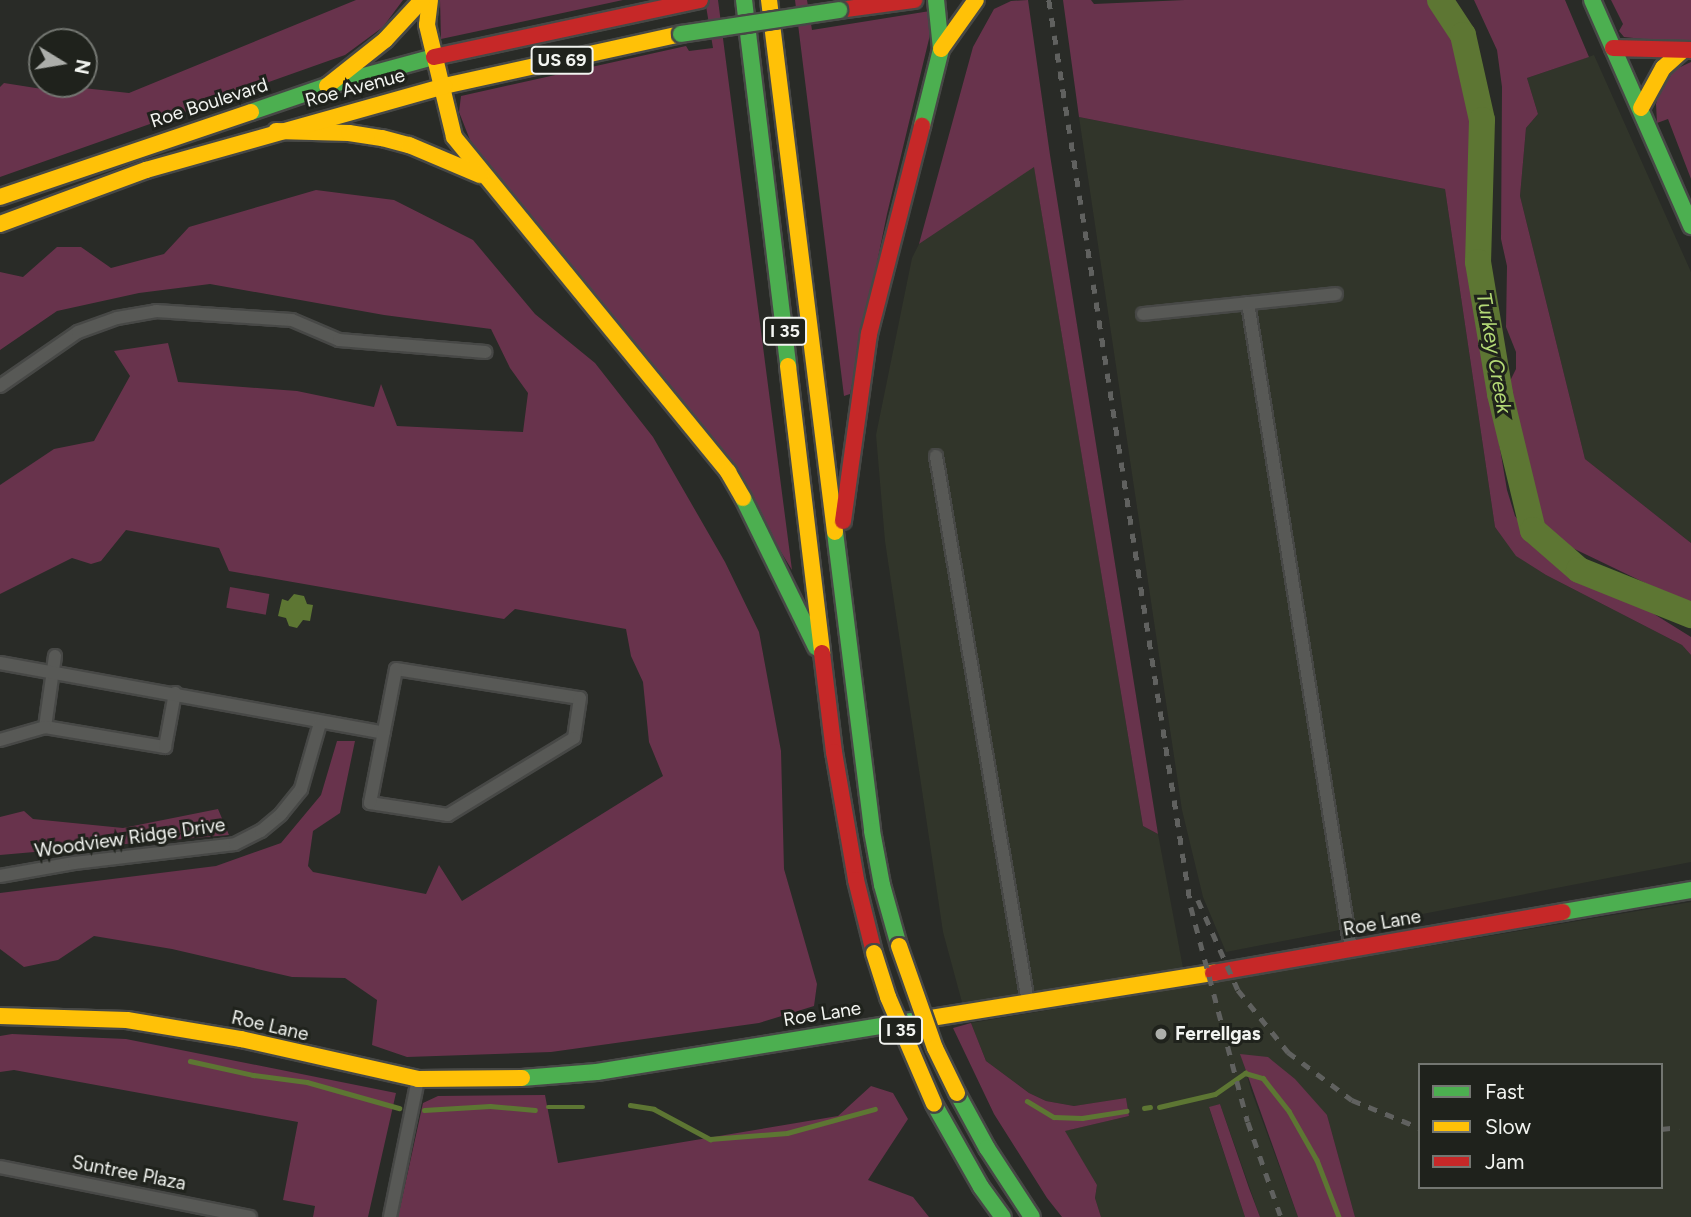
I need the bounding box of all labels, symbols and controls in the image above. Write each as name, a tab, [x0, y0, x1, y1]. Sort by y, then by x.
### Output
north arrow	[28, 28, 98, 98]
road number: US 69	[530, 46, 594, 74]
text: N	[69, 57, 95, 76]
street label: Roe Avenue	[303, 64, 407, 112]
street label: Roe Boulevard	[147, 73, 271, 133]
water label: Turkey Creek	[1471, 290, 1517, 416]
road number: I 35	[762, 316, 808, 346]
street label: Woodview Ridge Drive	[33, 813, 227, 863]
street label: Roe Lane	[1341, 905, 1423, 941]
street label: Roe Lane	[781, 997, 863, 1031]
street label: Roe Lane	[229, 1006, 311, 1046]
road number: I 35	[878, 1015, 924, 1044]
place label: Ferrellgas	[1175, 1023, 1261, 1045]
marker: Ferrellgas	[1153, 1026, 1169, 1042]
legend	[1418, 1063, 1663, 1189]
text: Fast	[1485, 1079, 1525, 1104]
text: Slow	[1485, 1114, 1531, 1139]
text: Jam	[1485, 1149, 1524, 1174]
street label: Suntree Plaza	[70, 1151, 188, 1195]

